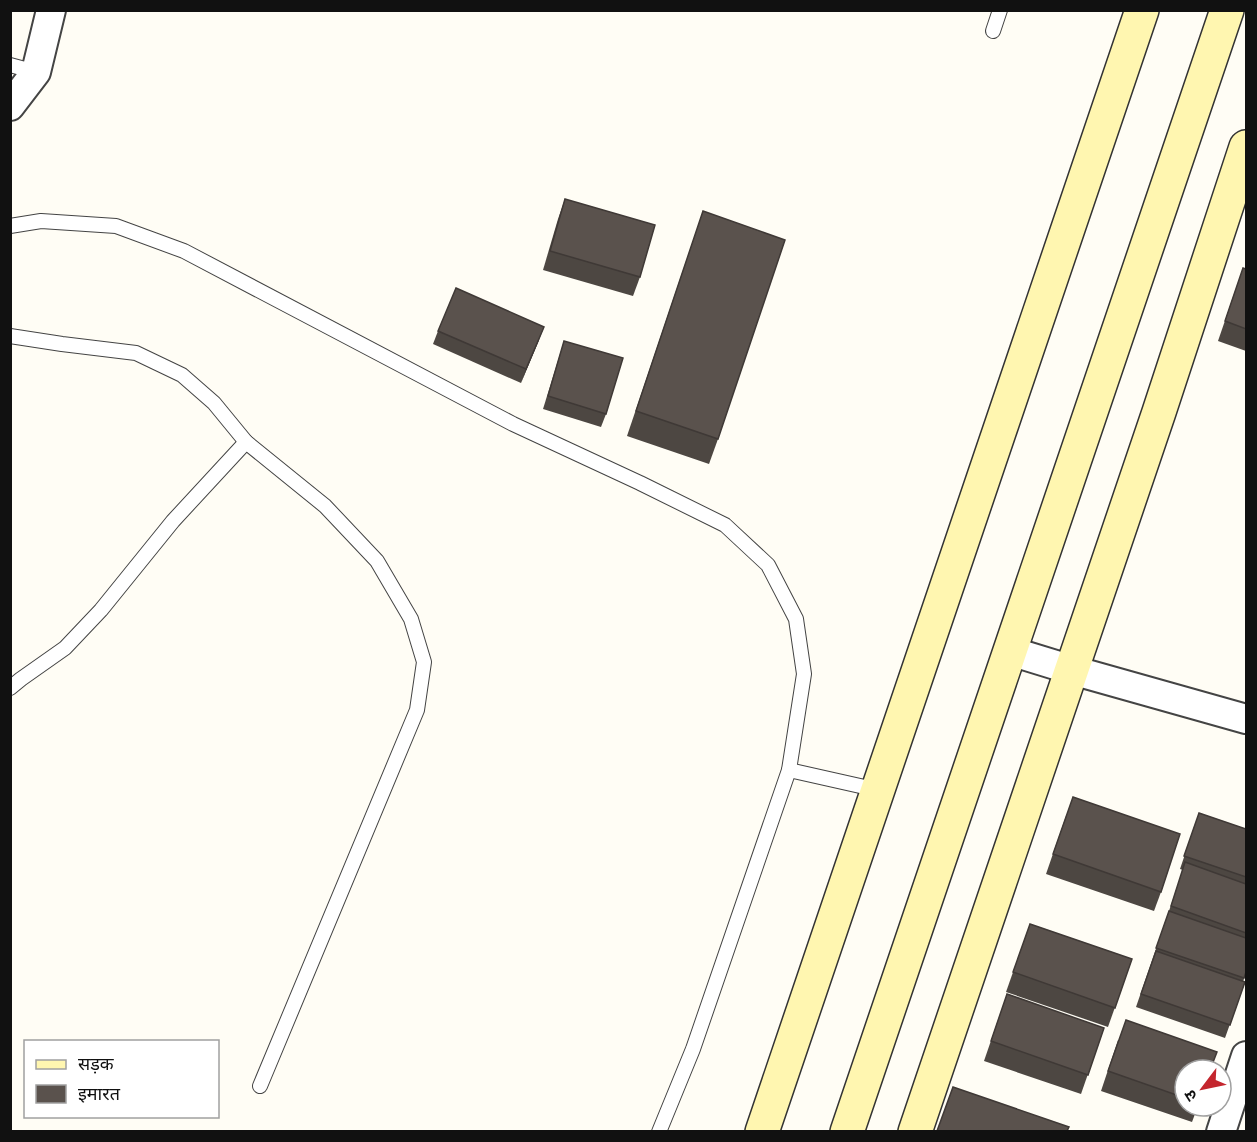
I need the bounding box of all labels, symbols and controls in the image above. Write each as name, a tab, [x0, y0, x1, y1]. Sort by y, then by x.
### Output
legend	[24, 1040, 219, 1118]
text: सड़क	[78, 1053, 115, 1075]
north arrow	[1173, 1058, 1233, 1118]
text: इमारत	[78, 1083, 121, 1105]
text: उ	[1180, 1086, 1201, 1105]

